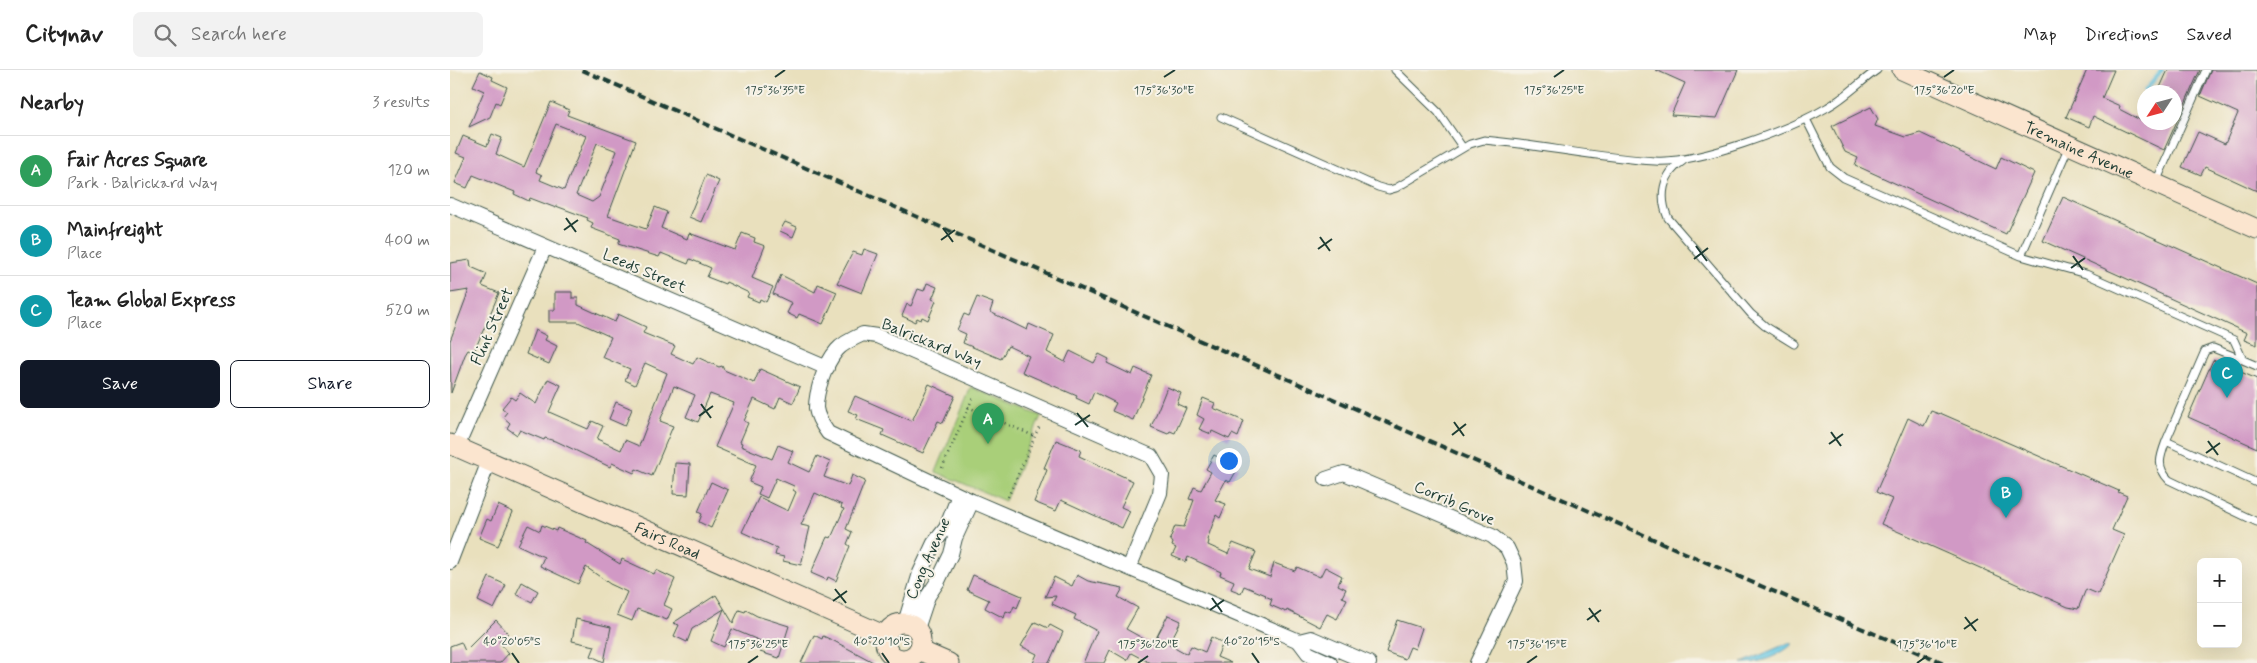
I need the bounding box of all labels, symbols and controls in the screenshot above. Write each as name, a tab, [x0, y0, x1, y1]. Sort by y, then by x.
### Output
search box	[133, 12, 483, 57]
text: Citynav	[25, 19, 103, 50]
icon: search	[151, 21, 179, 49]
text: Search here	[191, 22, 287, 47]
text: Map	[2024, 23, 2057, 47]
text: Directions	[2085, 23, 2159, 47]
text: Saved	[2187, 23, 2232, 47]
text: 175°36'35"E	[745, 83, 805, 99]
text: 175°36'30"E	[1134, 83, 1194, 99]
text: 175°36'25"E	[1524, 83, 1584, 99]
text: 175°36'20"E	[1914, 83, 1974, 99]
north arrow	[2137, 85, 2182, 130]
text: Nearby	[20, 89, 84, 117]
text: 3 results	[372, 92, 430, 113]
street label: Tremaine Avenue	[2020, 117, 2137, 184]
text: Fair Acres Square	[67, 148, 208, 173]
text: A	[31, 160, 41, 181]
text: 120 m	[388, 160, 430, 181]
text: Park · Balrickard Way	[67, 173, 217, 194]
text: Mainfreight	[67, 218, 163, 243]
text: B	[31, 230, 41, 251]
text: 400 m	[385, 230, 430, 251]
text: Place	[67, 243, 102, 264]
street label: Leeds Street	[599, 244, 690, 299]
street label: Flint Street	[466, 284, 519, 369]
text: Team Global Express	[67, 288, 235, 313]
text: C	[30, 300, 42, 321]
text: 520 m	[385, 300, 430, 321]
text: Place	[67, 313, 102, 334]
street label: Balrickard Way	[878, 314, 985, 373]
pin: C	[2211, 357, 2243, 398]
button: Save	[20, 360, 220, 408]
button: Share	[230, 360, 430, 408]
pin: A	[972, 403, 1004, 444]
your location	[1216, 448, 1242, 474]
street label: Corrib Grove	[1411, 476, 1498, 531]
pin: B	[1990, 477, 2022, 518]
street label: Cong Avenue	[901, 514, 957, 603]
street label: Fairs Road	[631, 518, 703, 565]
map controls	[2197, 558, 2242, 648]
button: +	[2197, 558, 2242, 603]
button: −	[2197, 603, 2242, 648]
text: 40°20'05"S	[483, 634, 541, 650]
text: 40°20'10"S	[854, 634, 911, 650]
text: 40°20'15"S	[1224, 634, 1280, 650]
text: 175°36'25"E	[728, 637, 788, 653]
text: 175°36'20"E	[1118, 637, 1178, 653]
text: 175°36'15"E	[1507, 637, 1567, 653]
text: 175°36'10"E	[1897, 637, 1957, 653]

